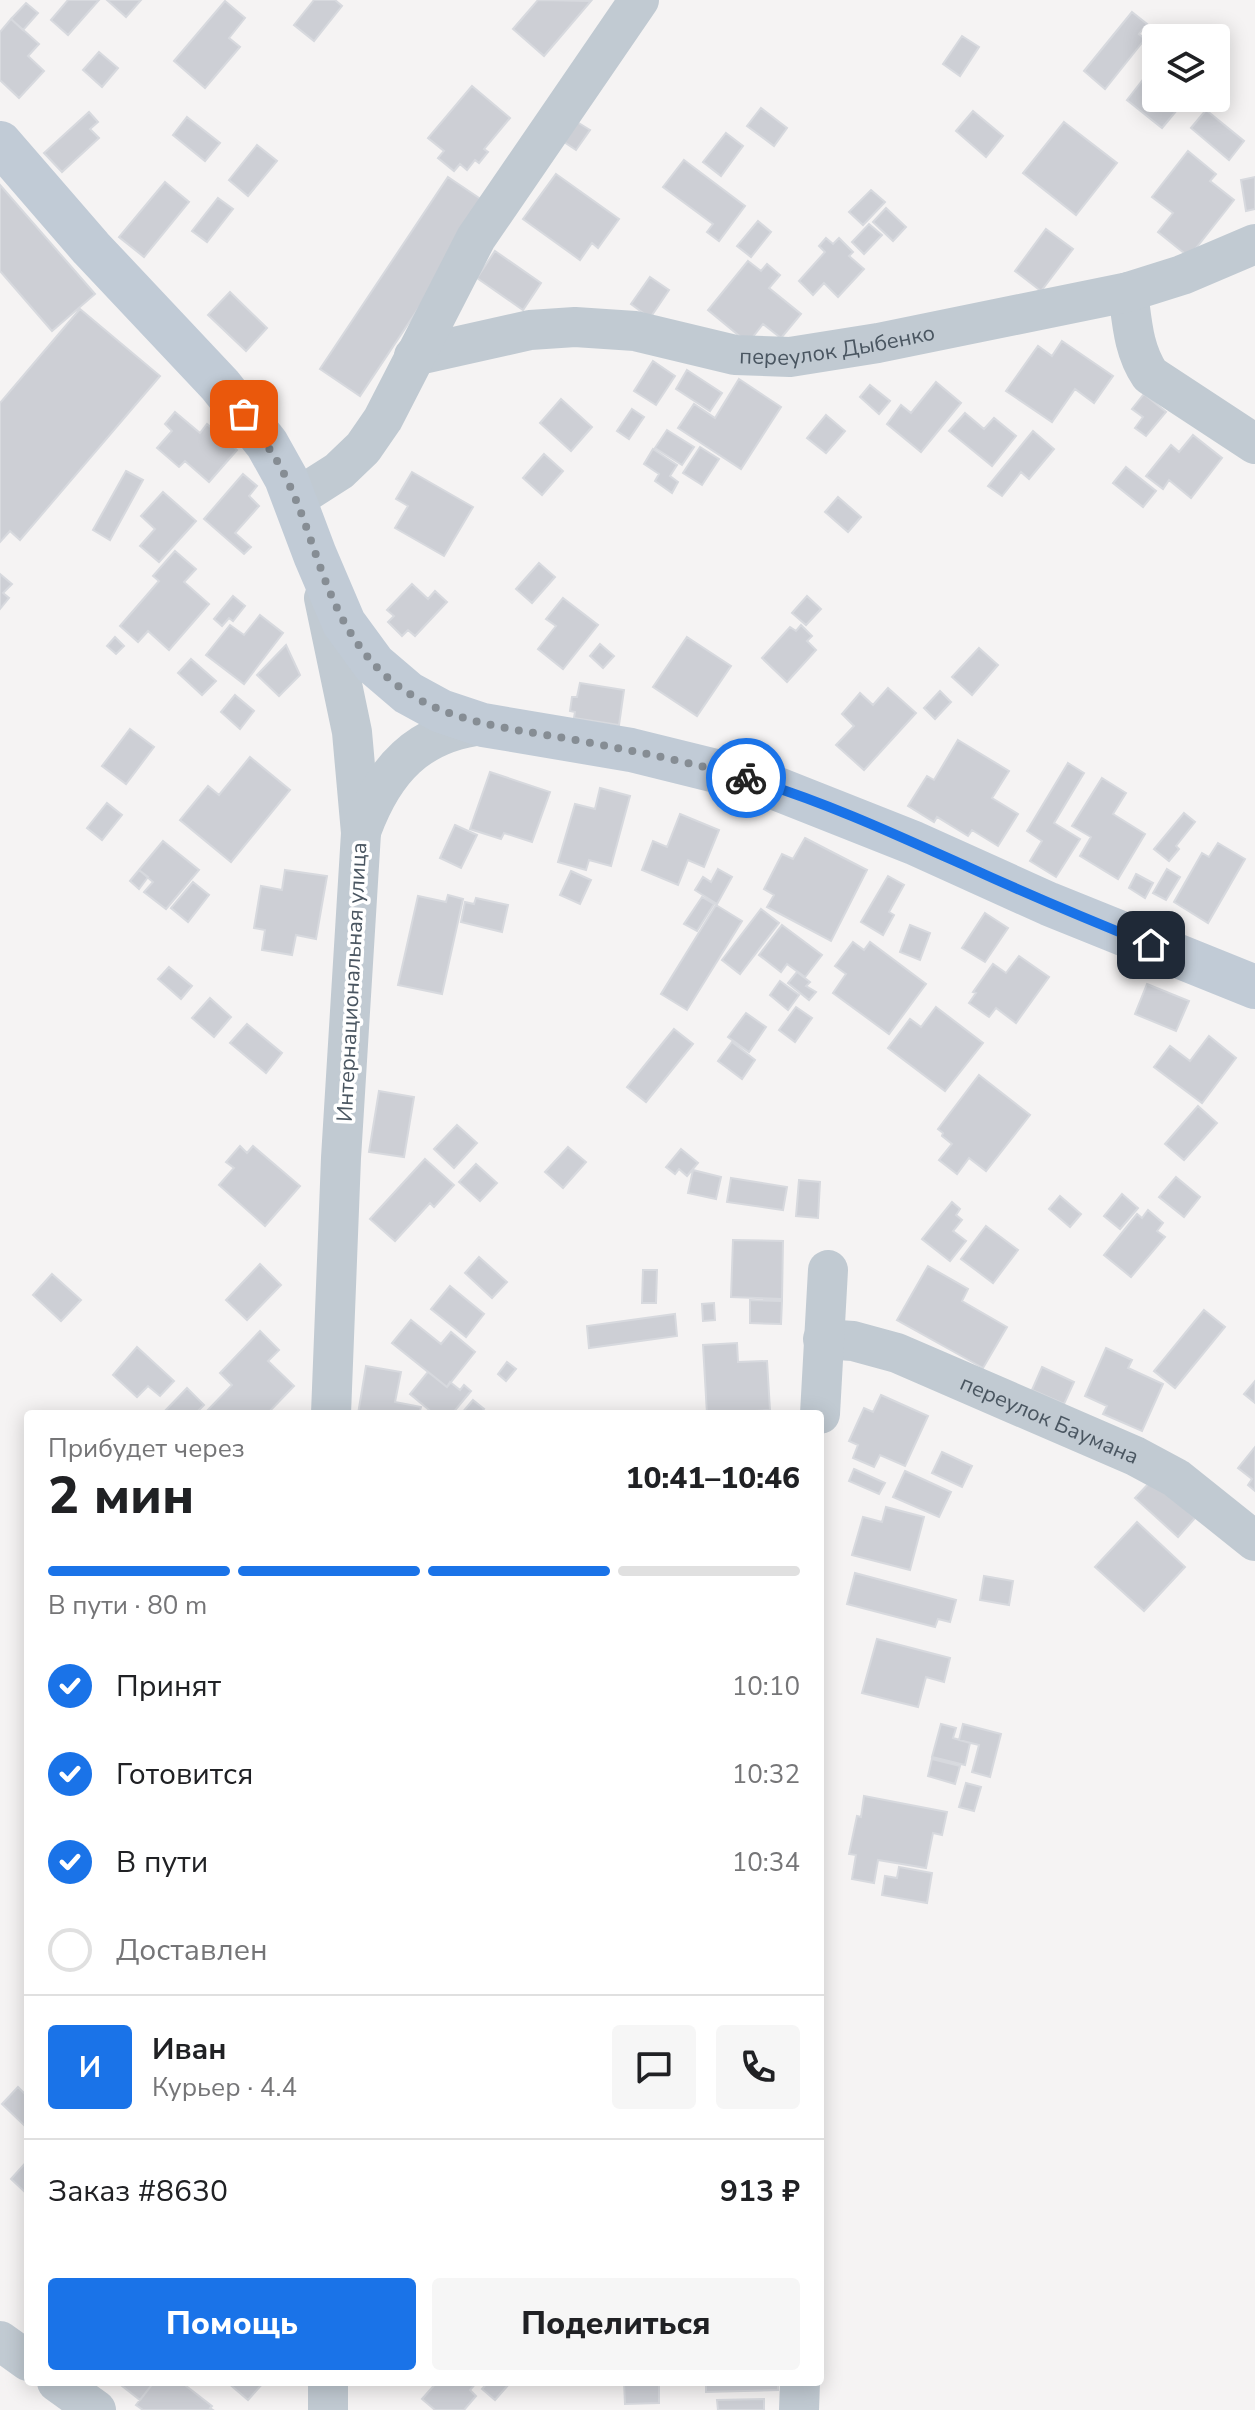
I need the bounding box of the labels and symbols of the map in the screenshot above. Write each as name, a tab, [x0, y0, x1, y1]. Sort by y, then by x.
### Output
street label: переулок Дыбенко	[739, 318, 938, 373]
pin	[210, 380, 278, 448]
courier	[706, 738, 786, 818]
street label: Интернациональная улица	[330, 841, 374, 1123]
pin	[1117, 911, 1185, 979]
street label: переулок Баумана	[955, 1368, 1143, 1472]

